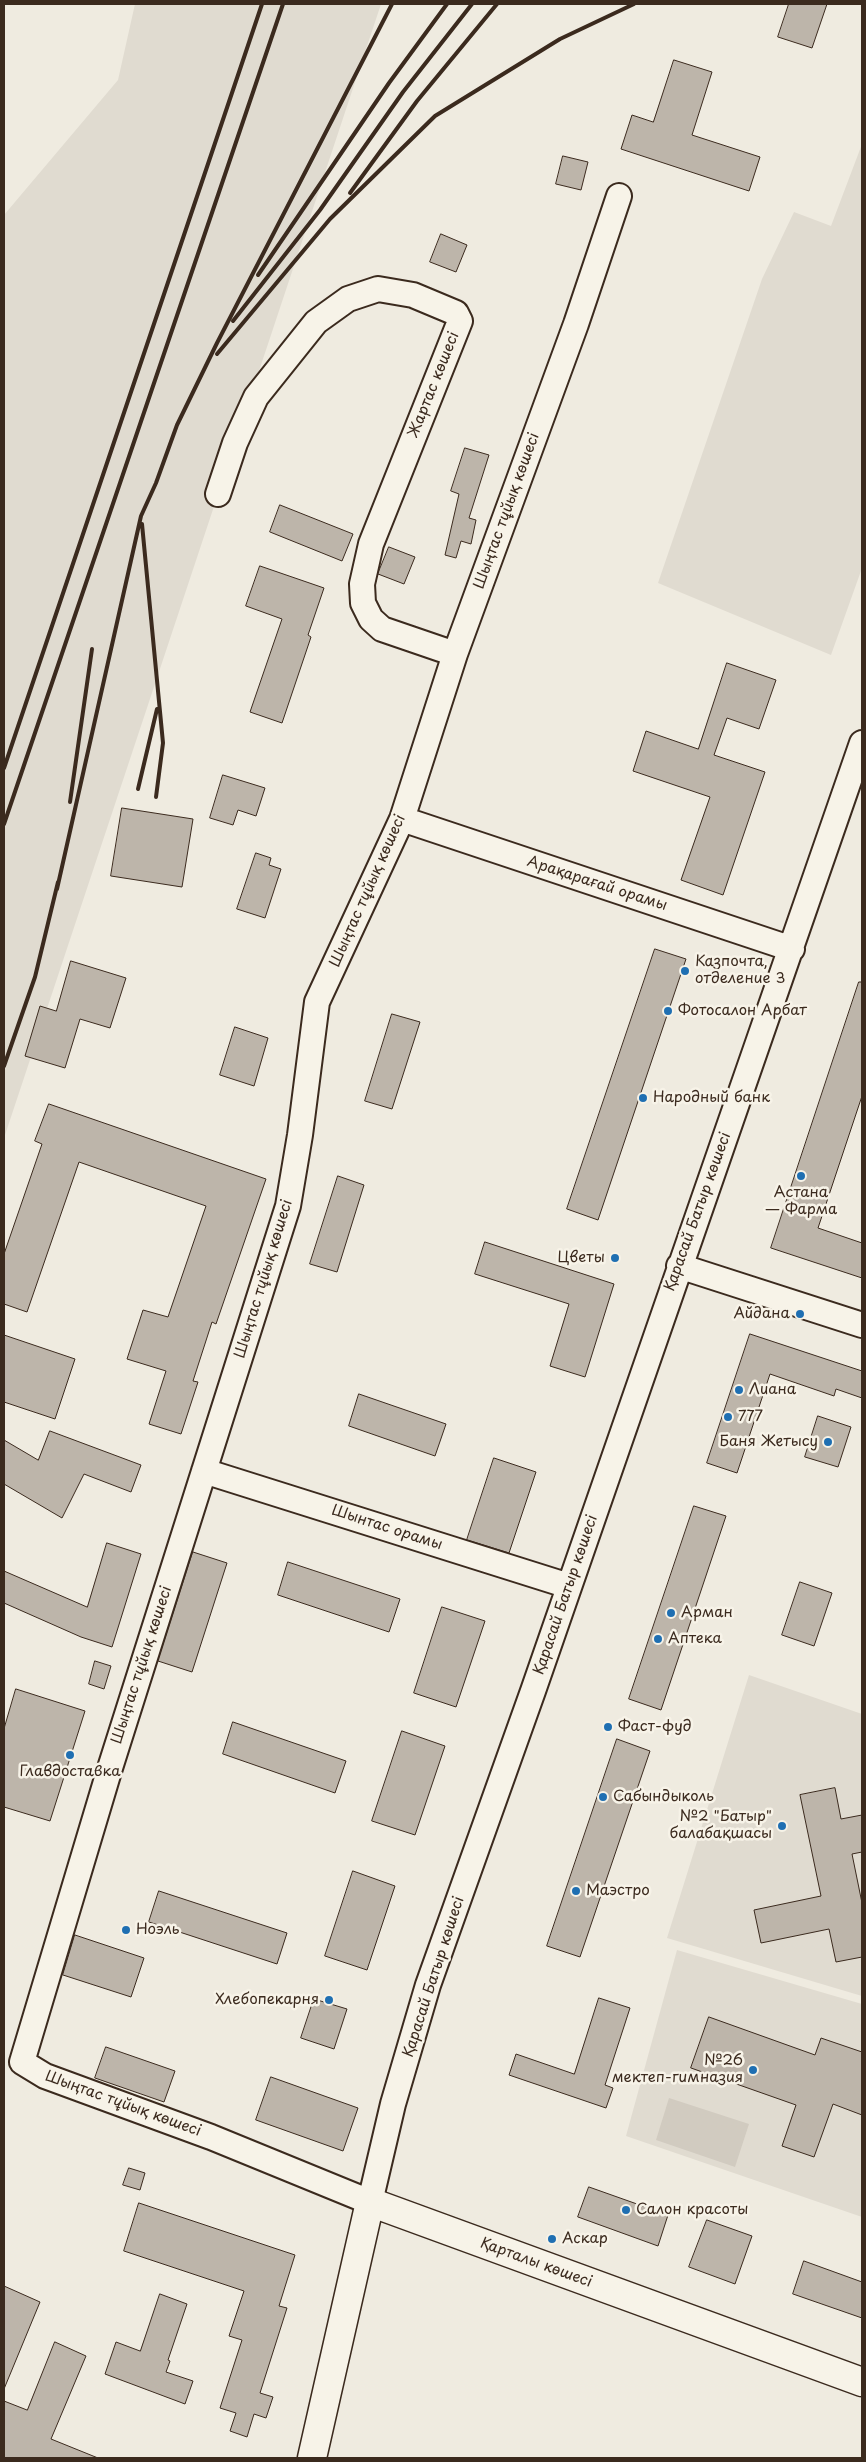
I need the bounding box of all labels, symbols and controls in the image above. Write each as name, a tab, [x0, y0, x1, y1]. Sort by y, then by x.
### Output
street label: Жартас көшесі	[405, 329, 463, 441]
street label: Шыңтас тұйық көшесі	[470, 430, 544, 592]
street label: Шыңтас тұйық көшесі	[326, 812, 410, 970]
street label: Арақарағай орамы	[525, 853, 669, 915]
place label: Казпочта, отделение 3	[695, 953, 785, 988]
marker: Казпочта, отделение 3	[679, 965, 691, 977]
place label: Фотосалон Арбат	[678, 1002, 807, 1020]
marker: Фотосалон Арбат	[662, 1005, 674, 1017]
place label: Народный банк	[653, 1089, 770, 1107]
marker: Народный банк	[637, 1092, 649, 1104]
street label: Қарасай Батыр көшесі	[661, 1130, 735, 1294]
marker: Астана — Фарма	[795, 1170, 807, 1182]
place label: Астана — Фарма	[765, 1184, 837, 1219]
street label: Шыңтас тұйық көшесі	[231, 1198, 297, 1360]
place label: Цветы	[557, 1249, 605, 1267]
marker: Цветы	[609, 1252, 621, 1264]
place label: Айдана	[733, 1305, 790, 1323]
marker: Айдана	[794, 1308, 806, 1320]
place label: Лиана	[749, 1381, 796, 1399]
marker: Лиана	[733, 1384, 745, 1396]
place label: 777	[738, 1408, 763, 1426]
marker: 777	[722, 1411, 734, 1423]
place label: Баня Жетысу	[720, 1433, 818, 1451]
marker: Баня Жетысу	[822, 1436, 834, 1448]
street label: Шынтас орамы	[329, 1502, 445, 1554]
street label: Қарасай Батыр көшесі	[530, 1513, 602, 1677]
street label: Шыңтас тұйық көшесі	[108, 1584, 176, 1746]
place label: Арман	[681, 1604, 733, 1622]
marker: Арман	[665, 1607, 677, 1619]
place label: Аптека	[668, 1630, 722, 1648]
marker: Аптека	[652, 1633, 664, 1645]
place label: Фаст-фуд	[618, 1718, 692, 1736]
marker: Фаст-фуд	[602, 1721, 614, 1733]
marker: Главдоставка	[64, 1749, 76, 1761]
place label: Главдоставка	[19, 1763, 121, 1781]
place label: Сабындыколь	[613, 1788, 714, 1806]
marker: Сабындыколь	[597, 1791, 609, 1803]
place label: №2 "Батыр" балабақшасы	[669, 1808, 772, 1843]
marker: №2 "Батыр" балабақшасы	[776, 1820, 788, 1832]
place label: Маэстро	[586, 1882, 650, 1900]
marker: Маэстро	[570, 1885, 582, 1897]
street label: Қарасай Батыр көшесі	[399, 1894, 469, 2060]
place label: Ноэль	[136, 1921, 179, 1939]
marker: Ноэль	[120, 1924, 132, 1936]
place label: Хлебопекарня	[215, 1991, 319, 2009]
marker: Хлебопекарня	[323, 1994, 335, 2006]
place label: №26 мектеп-гимназия	[612, 2052, 743, 2087]
marker: №26 мектеп-гимназия	[747, 2064, 759, 2076]
street label: Шыңтас тұйық көшесі	[42, 2067, 204, 2141]
place label: Салон красоты	[636, 2201, 748, 2219]
marker: Салон красоты	[620, 2204, 632, 2216]
place label: Аскар	[562, 2230, 608, 2248]
marker: Аскар	[546, 2233, 558, 2245]
street label: Қарталы көшесі	[477, 2234, 595, 2292]

